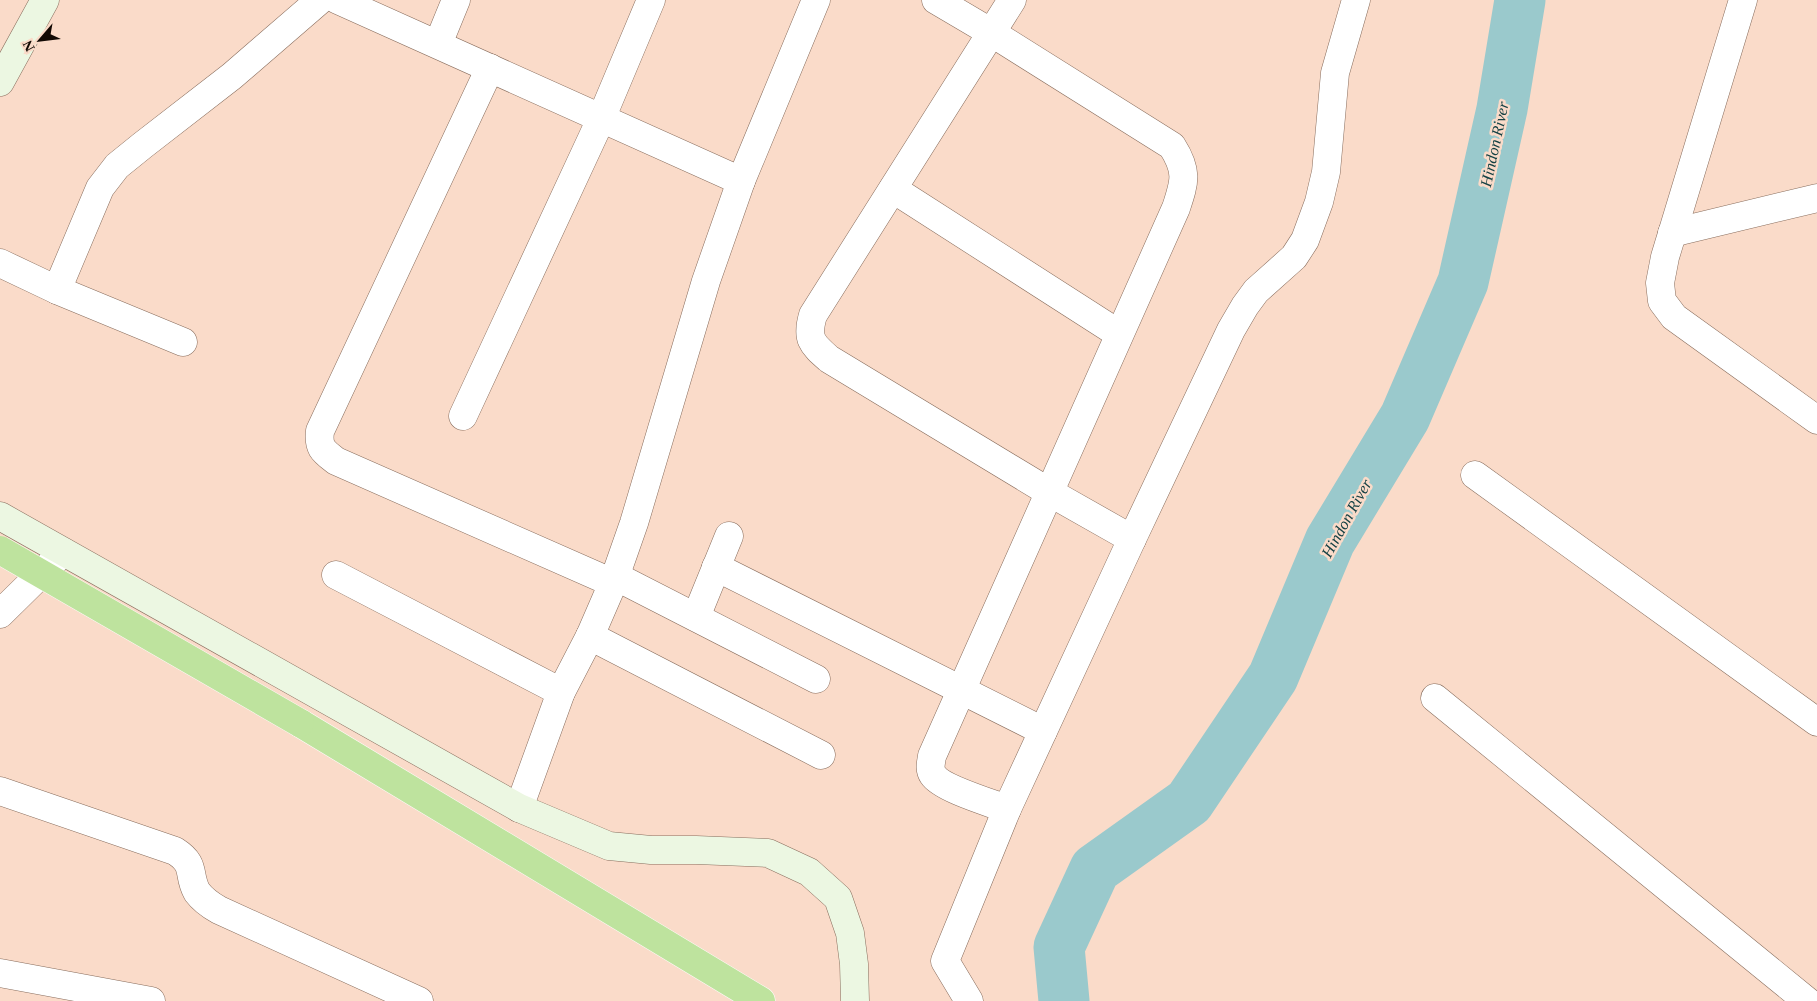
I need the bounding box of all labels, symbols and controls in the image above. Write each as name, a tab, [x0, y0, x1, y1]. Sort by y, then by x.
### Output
north arrow	[15, 15, 65, 65]
text: N	[20, 38, 38, 54]
water label: Hindon River	[1477, 99, 1512, 189]
water label: Hindon River	[1318, 476, 1375, 561]

